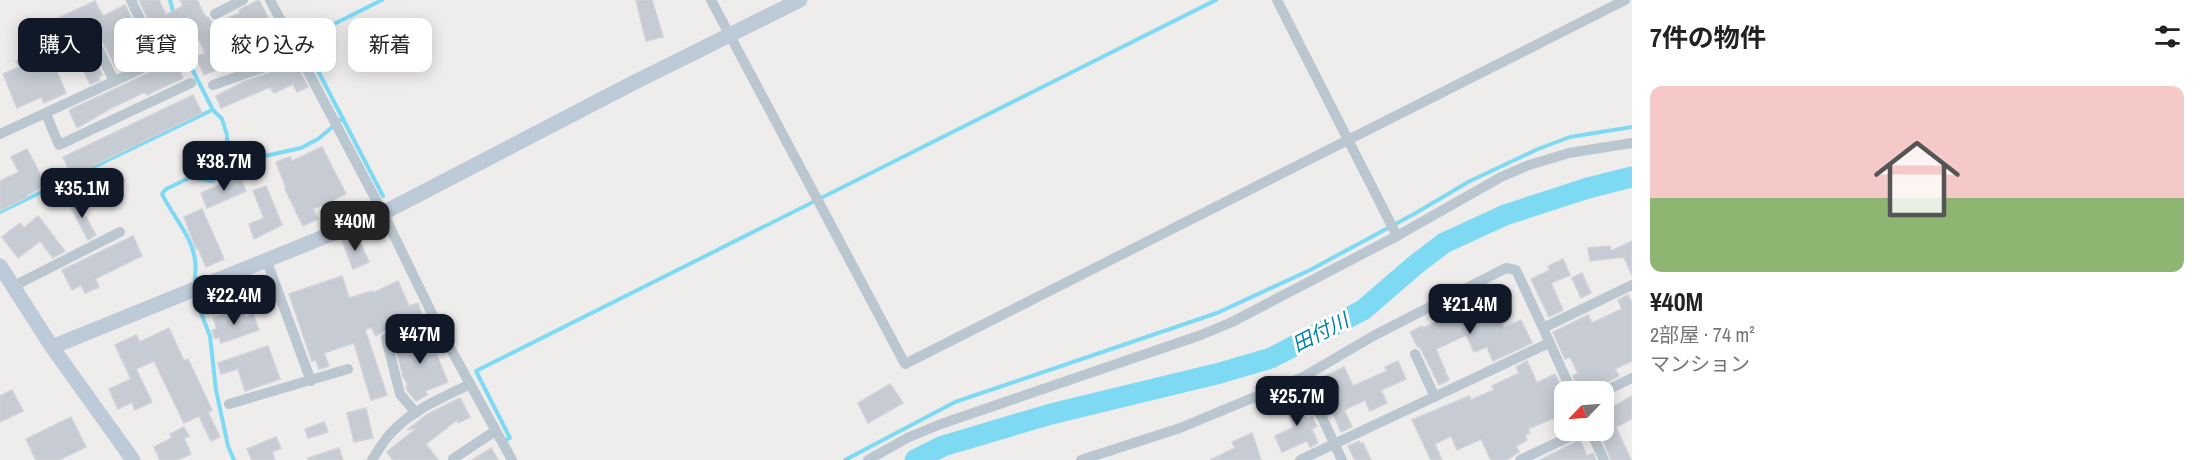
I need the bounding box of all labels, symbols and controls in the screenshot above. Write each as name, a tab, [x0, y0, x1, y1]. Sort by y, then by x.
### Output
chip: 購入	[18, 18, 102, 72]
chip: 賃貸	[114, 18, 198, 72]
chip: 絞り込み	[210, 18, 336, 72]
chip: 新着	[348, 18, 432, 72]
text: 7件の物件	[1650, 20, 1766, 55]
icon: filters	[2151, 20, 2184, 53]
icon: home	[1863, 125, 1971, 233]
pin: ¥38.7M	[175, 141, 273, 192]
text: ¥38.7M	[197, 147, 251, 174]
pin: ¥35.1M	[33, 168, 131, 219]
text: ¥35.1M	[55, 174, 109, 201]
pin: ¥40M	[319, 201, 391, 252]
text: ¥40M	[334, 207, 376, 234]
pin: ¥22.4M	[185, 275, 283, 326]
text: ¥22.4M	[207, 281, 261, 308]
pin: ¥21.4M	[1421, 284, 1519, 335]
text: ¥40M	[1650, 284, 1703, 319]
text: ¥21.4M	[1443, 290, 1497, 317]
water label: 田付川	[1287, 305, 1355, 358]
pin: ¥47M	[384, 314, 456, 365]
text: ¥47M	[399, 320, 441, 347]
text: 2部屋 · 74 m²	[1650, 321, 1755, 348]
text: マンション	[1650, 350, 1750, 377]
pin: ¥25.7M	[1248, 376, 1346, 427]
north arrow	[1554, 381, 1614, 441]
map controls	[1554, 381, 1614, 441]
text: ¥25.7M	[1270, 382, 1324, 409]

